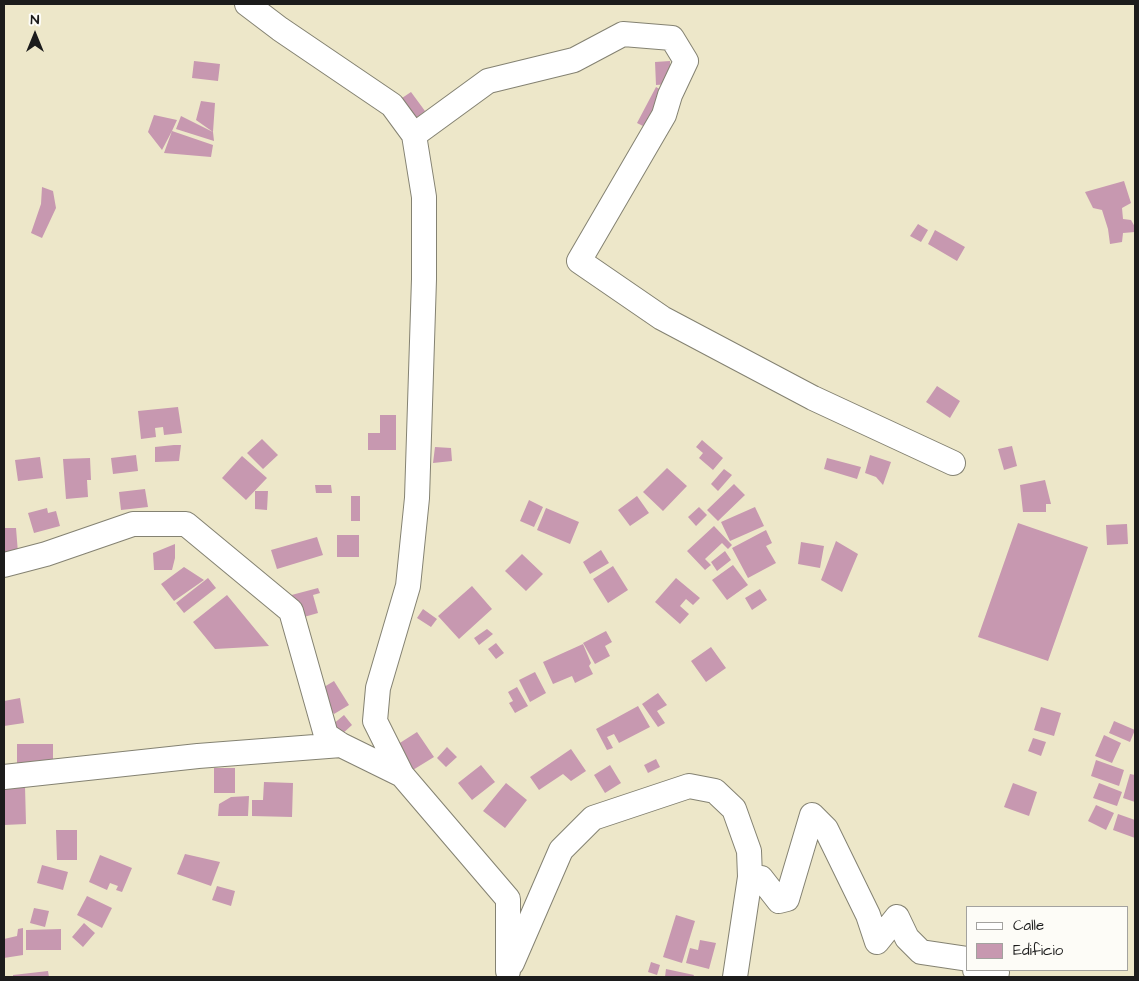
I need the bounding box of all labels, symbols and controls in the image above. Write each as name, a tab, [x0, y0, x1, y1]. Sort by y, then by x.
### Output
north arrow	[10, 10, 60, 60]
text: N	[31, 10, 39, 30]
legend	[966, 906, 1129, 971]
text: Calle	[1013, 915, 1044, 936]
text: Edificio	[1013, 940, 1063, 961]

